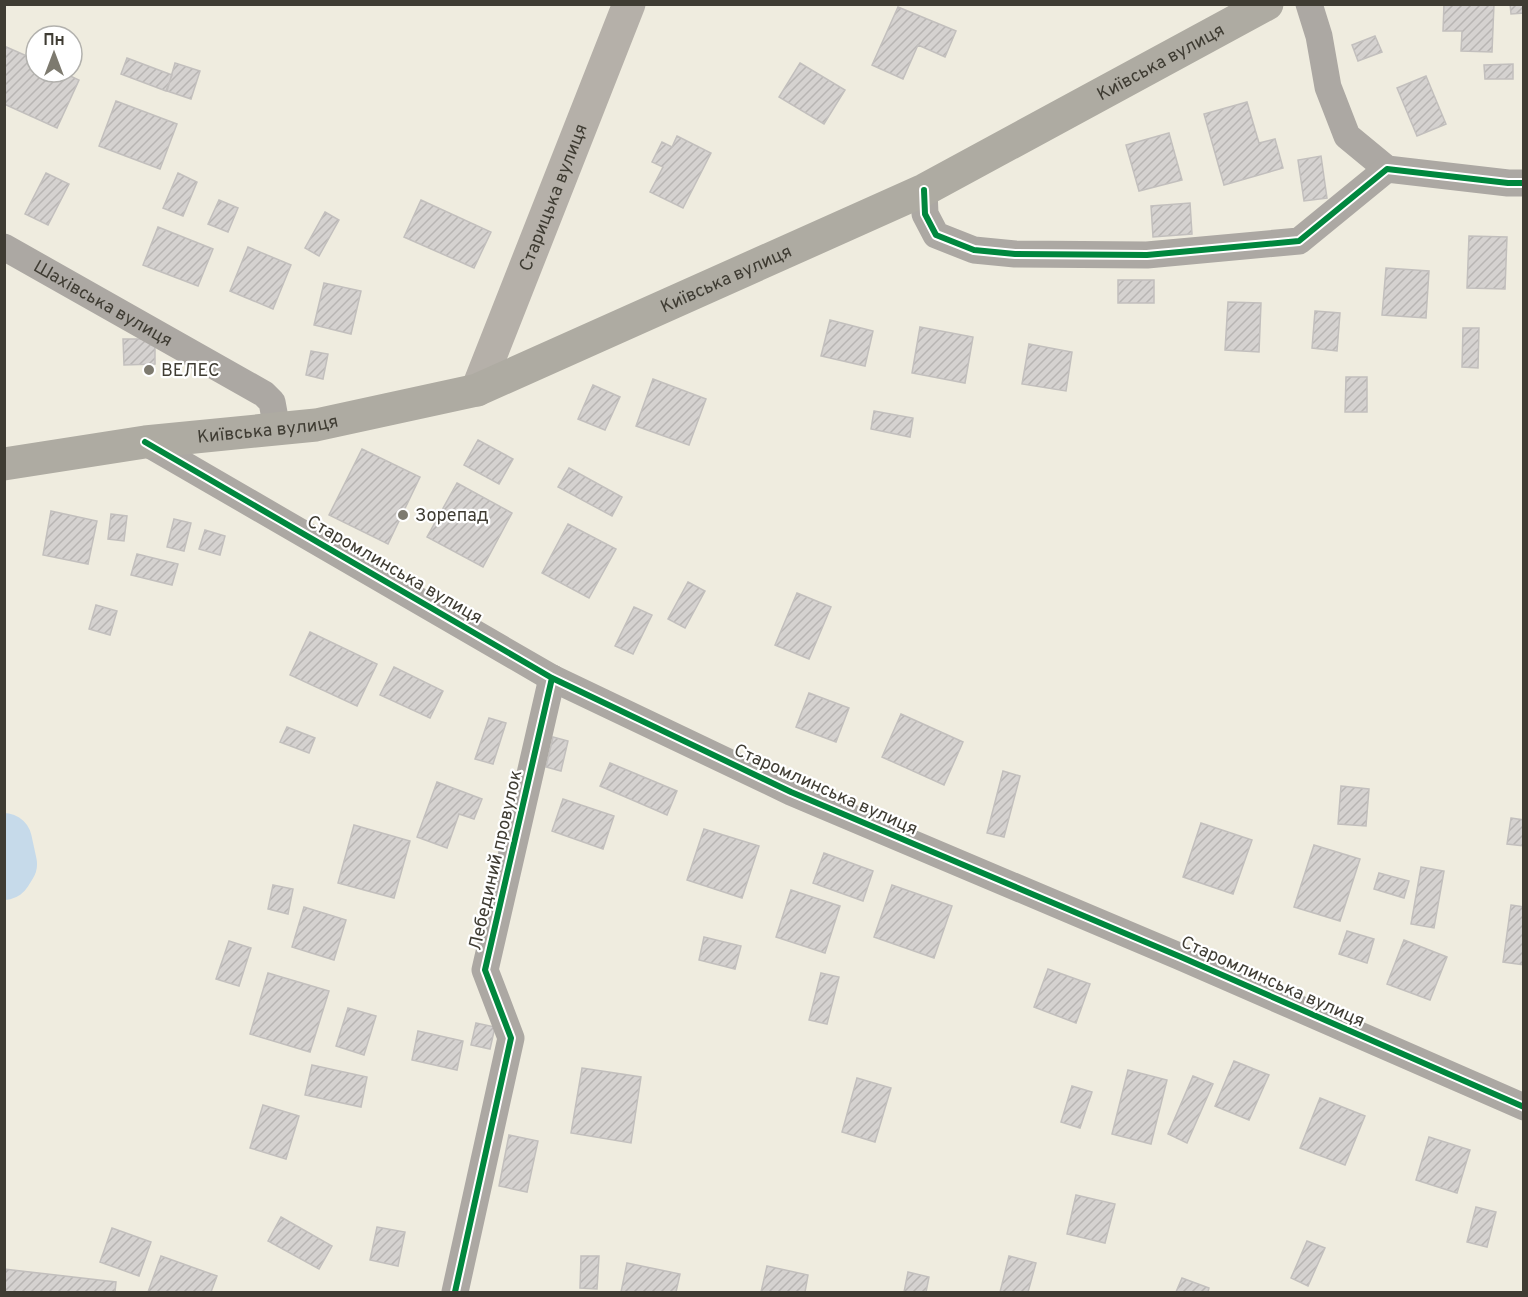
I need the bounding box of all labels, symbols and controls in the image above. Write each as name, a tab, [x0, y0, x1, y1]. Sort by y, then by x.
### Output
street label: Київська вулиця	[1093, 19, 1229, 107]
north arrow	[24, 24, 84, 84]
text: Пн	[43, 31, 65, 51]
street label: Старицька вулиця	[515, 121, 594, 275]
street label: Київська вулиця	[657, 241, 796, 319]
street label: Шахівська вулиця	[29, 256, 176, 353]
place label: ВЕЛЕС	[161, 360, 220, 383]
marker: ВЕЛЕС	[142, 363, 156, 377]
street label: Київська вулиця	[196, 410, 341, 450]
place label: Зорепад	[415, 505, 489, 528]
marker: Зорепад	[396, 508, 410, 522]
street label: Старомлинська вулиця	[302, 511, 486, 630]
street label: Старомлинська вулиця	[730, 739, 921, 841]
street label: Лебединий провулок	[465, 768, 528, 953]
street label: Старомлинська вулиця	[1177, 931, 1368, 1033]

